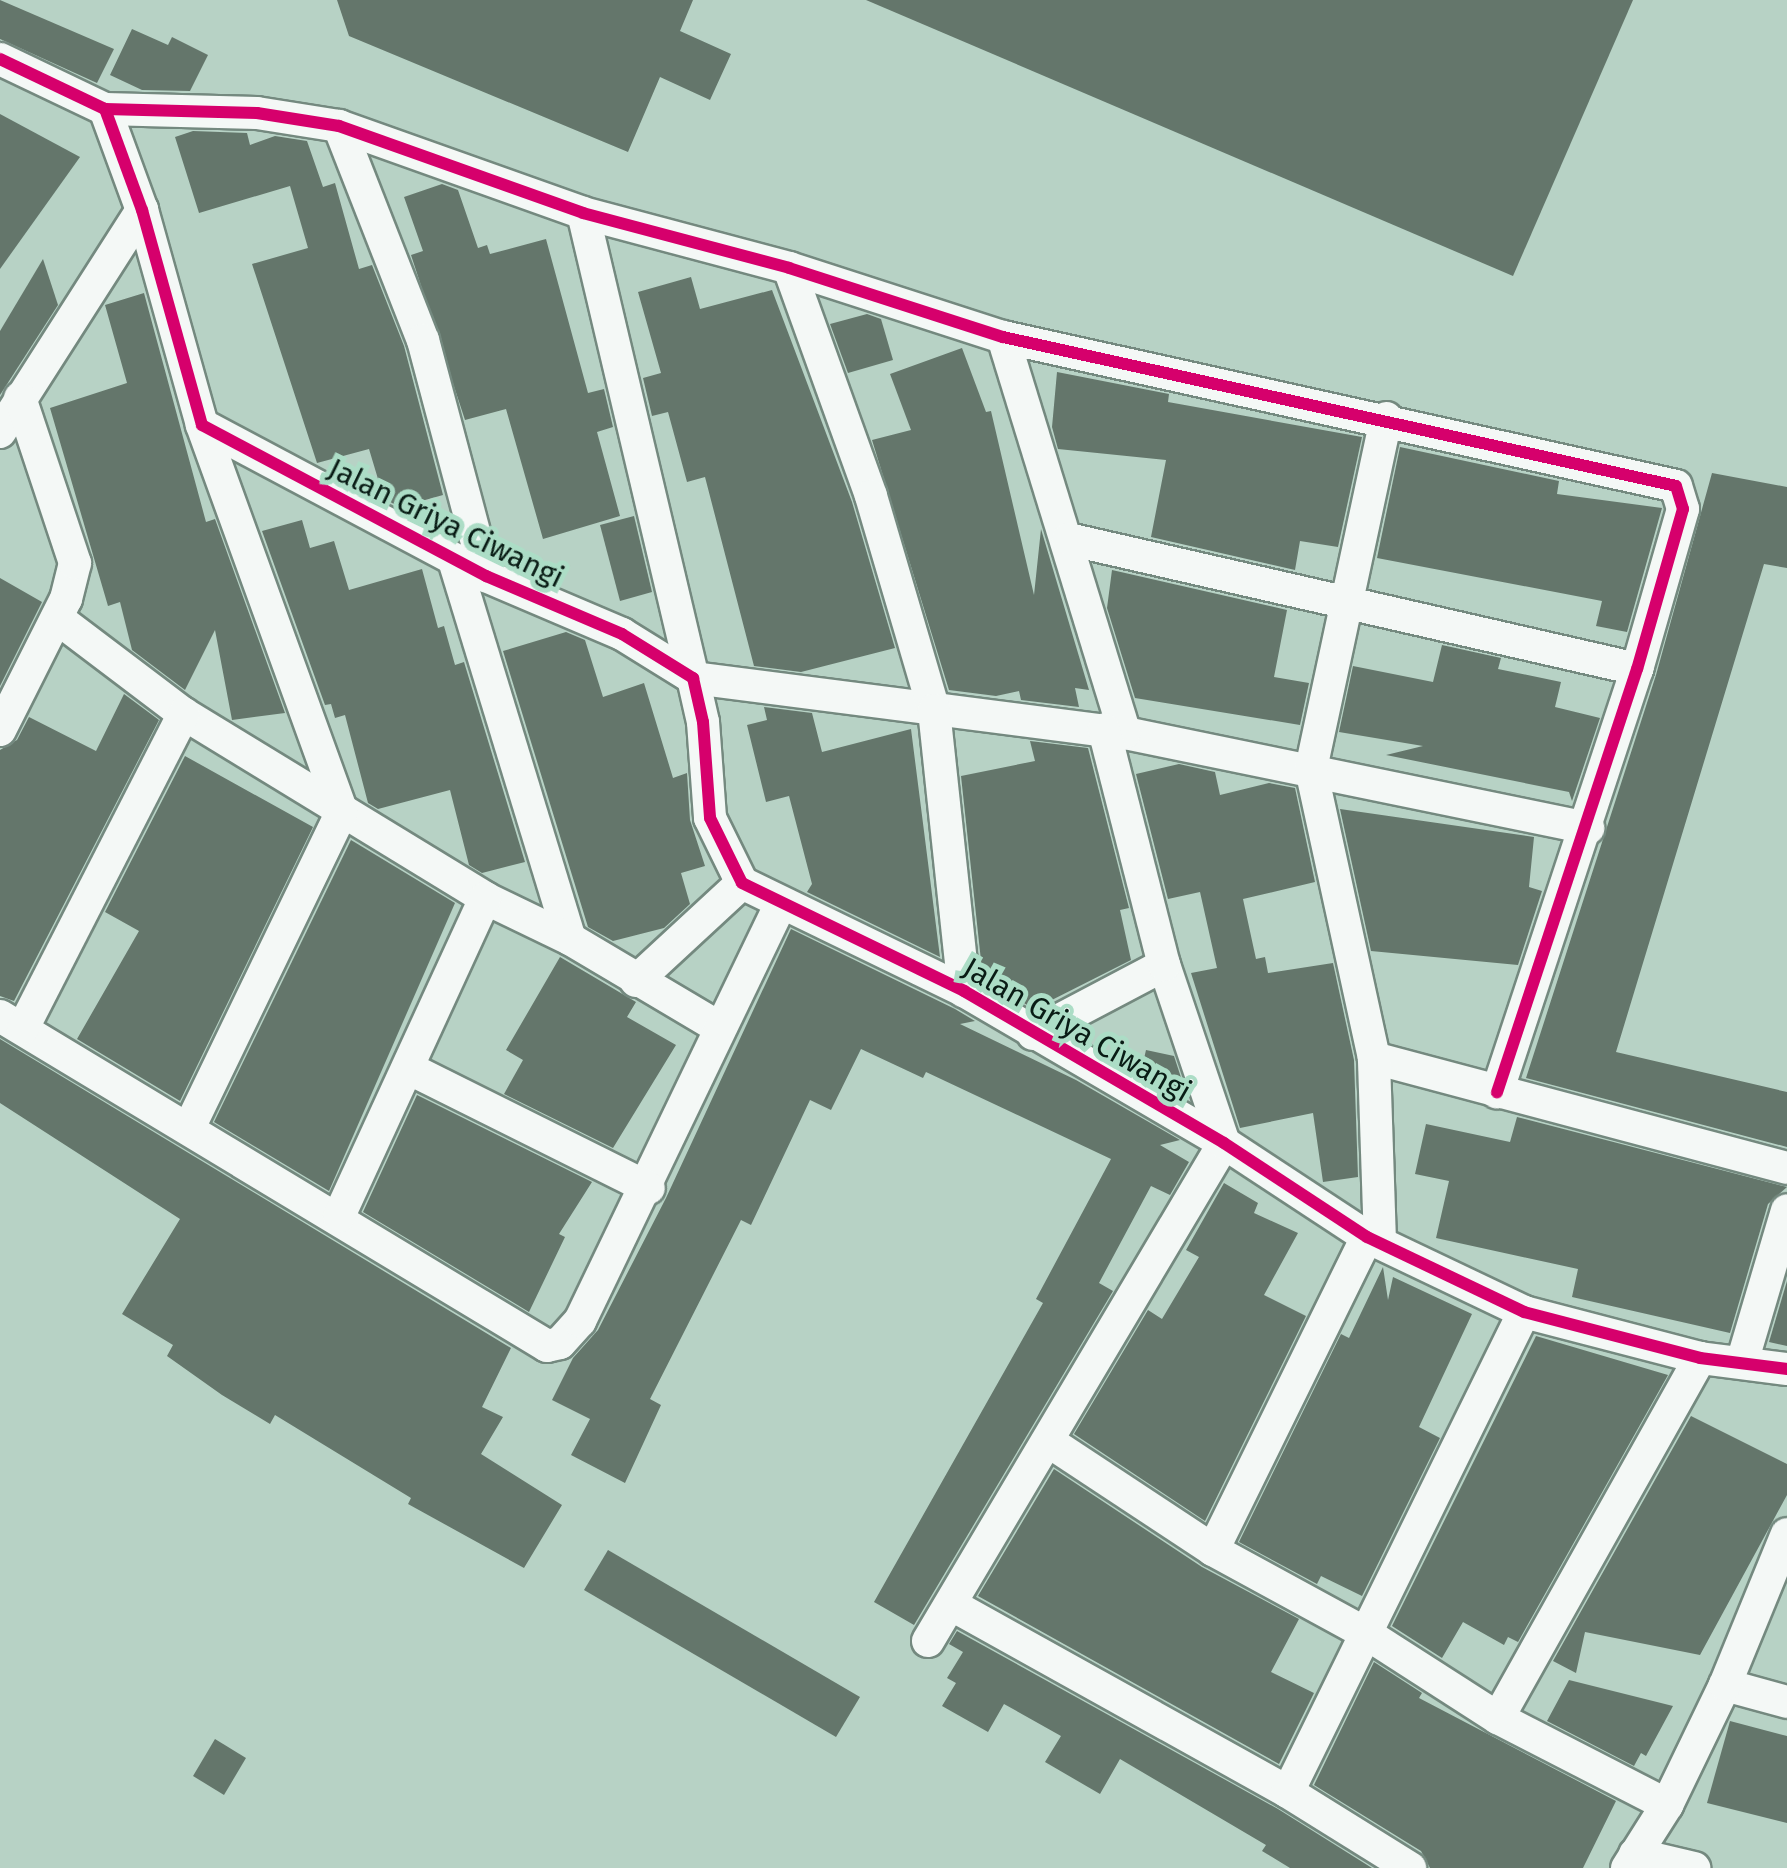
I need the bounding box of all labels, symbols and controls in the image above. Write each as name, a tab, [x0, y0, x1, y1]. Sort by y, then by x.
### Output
street label: Jalan Griya Ciwangi	[322, 450, 570, 596]
street label: Jalan Griya Ciwangi	[956, 950, 1198, 1110]

